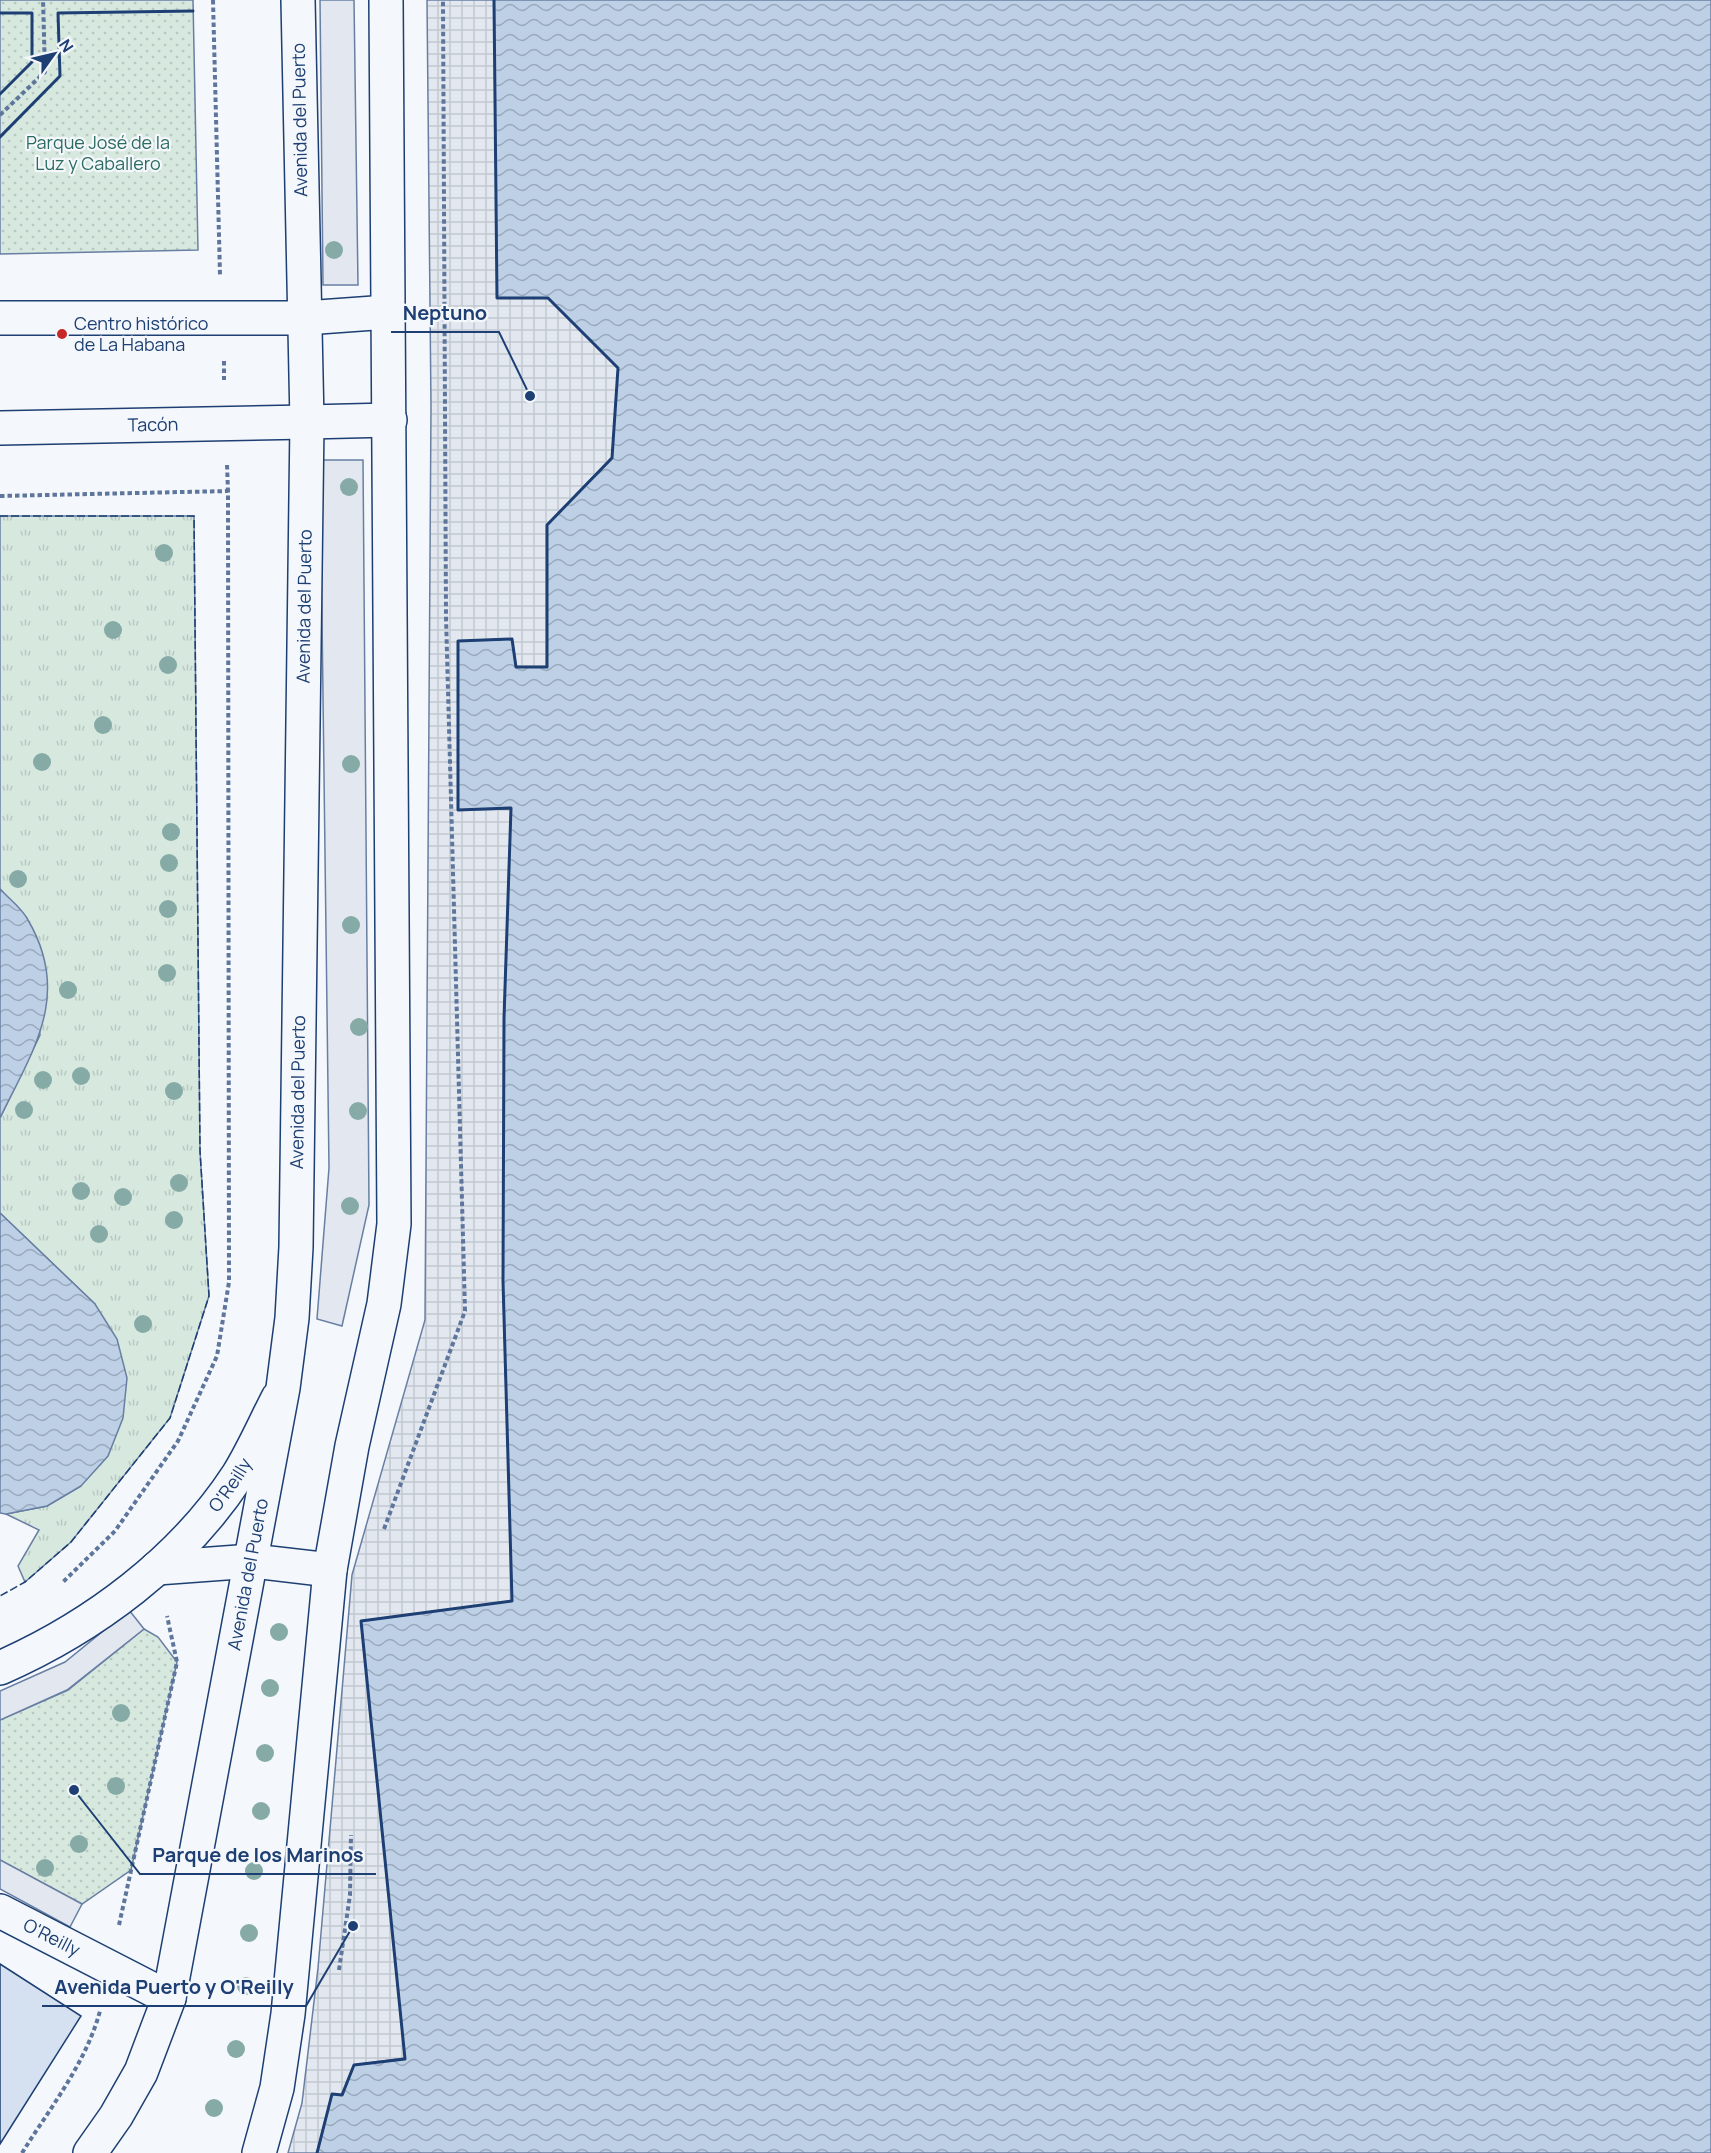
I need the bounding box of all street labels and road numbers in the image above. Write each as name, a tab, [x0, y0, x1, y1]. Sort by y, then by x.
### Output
street label: Avenida del Puerto	[286, 43, 312, 197]
street label: Tacón	[127, 412, 178, 437]
street label: Avenida del Puerto	[291, 529, 317, 683]
street label: Avenida del Puerto	[284, 1015, 310, 1169]
street label: O'Reilly	[203, 1453, 257, 1517]
street label: Avenida del Puerto	[221, 1496, 273, 1652]
street label: O'Reilly	[19, 1912, 85, 1961]

